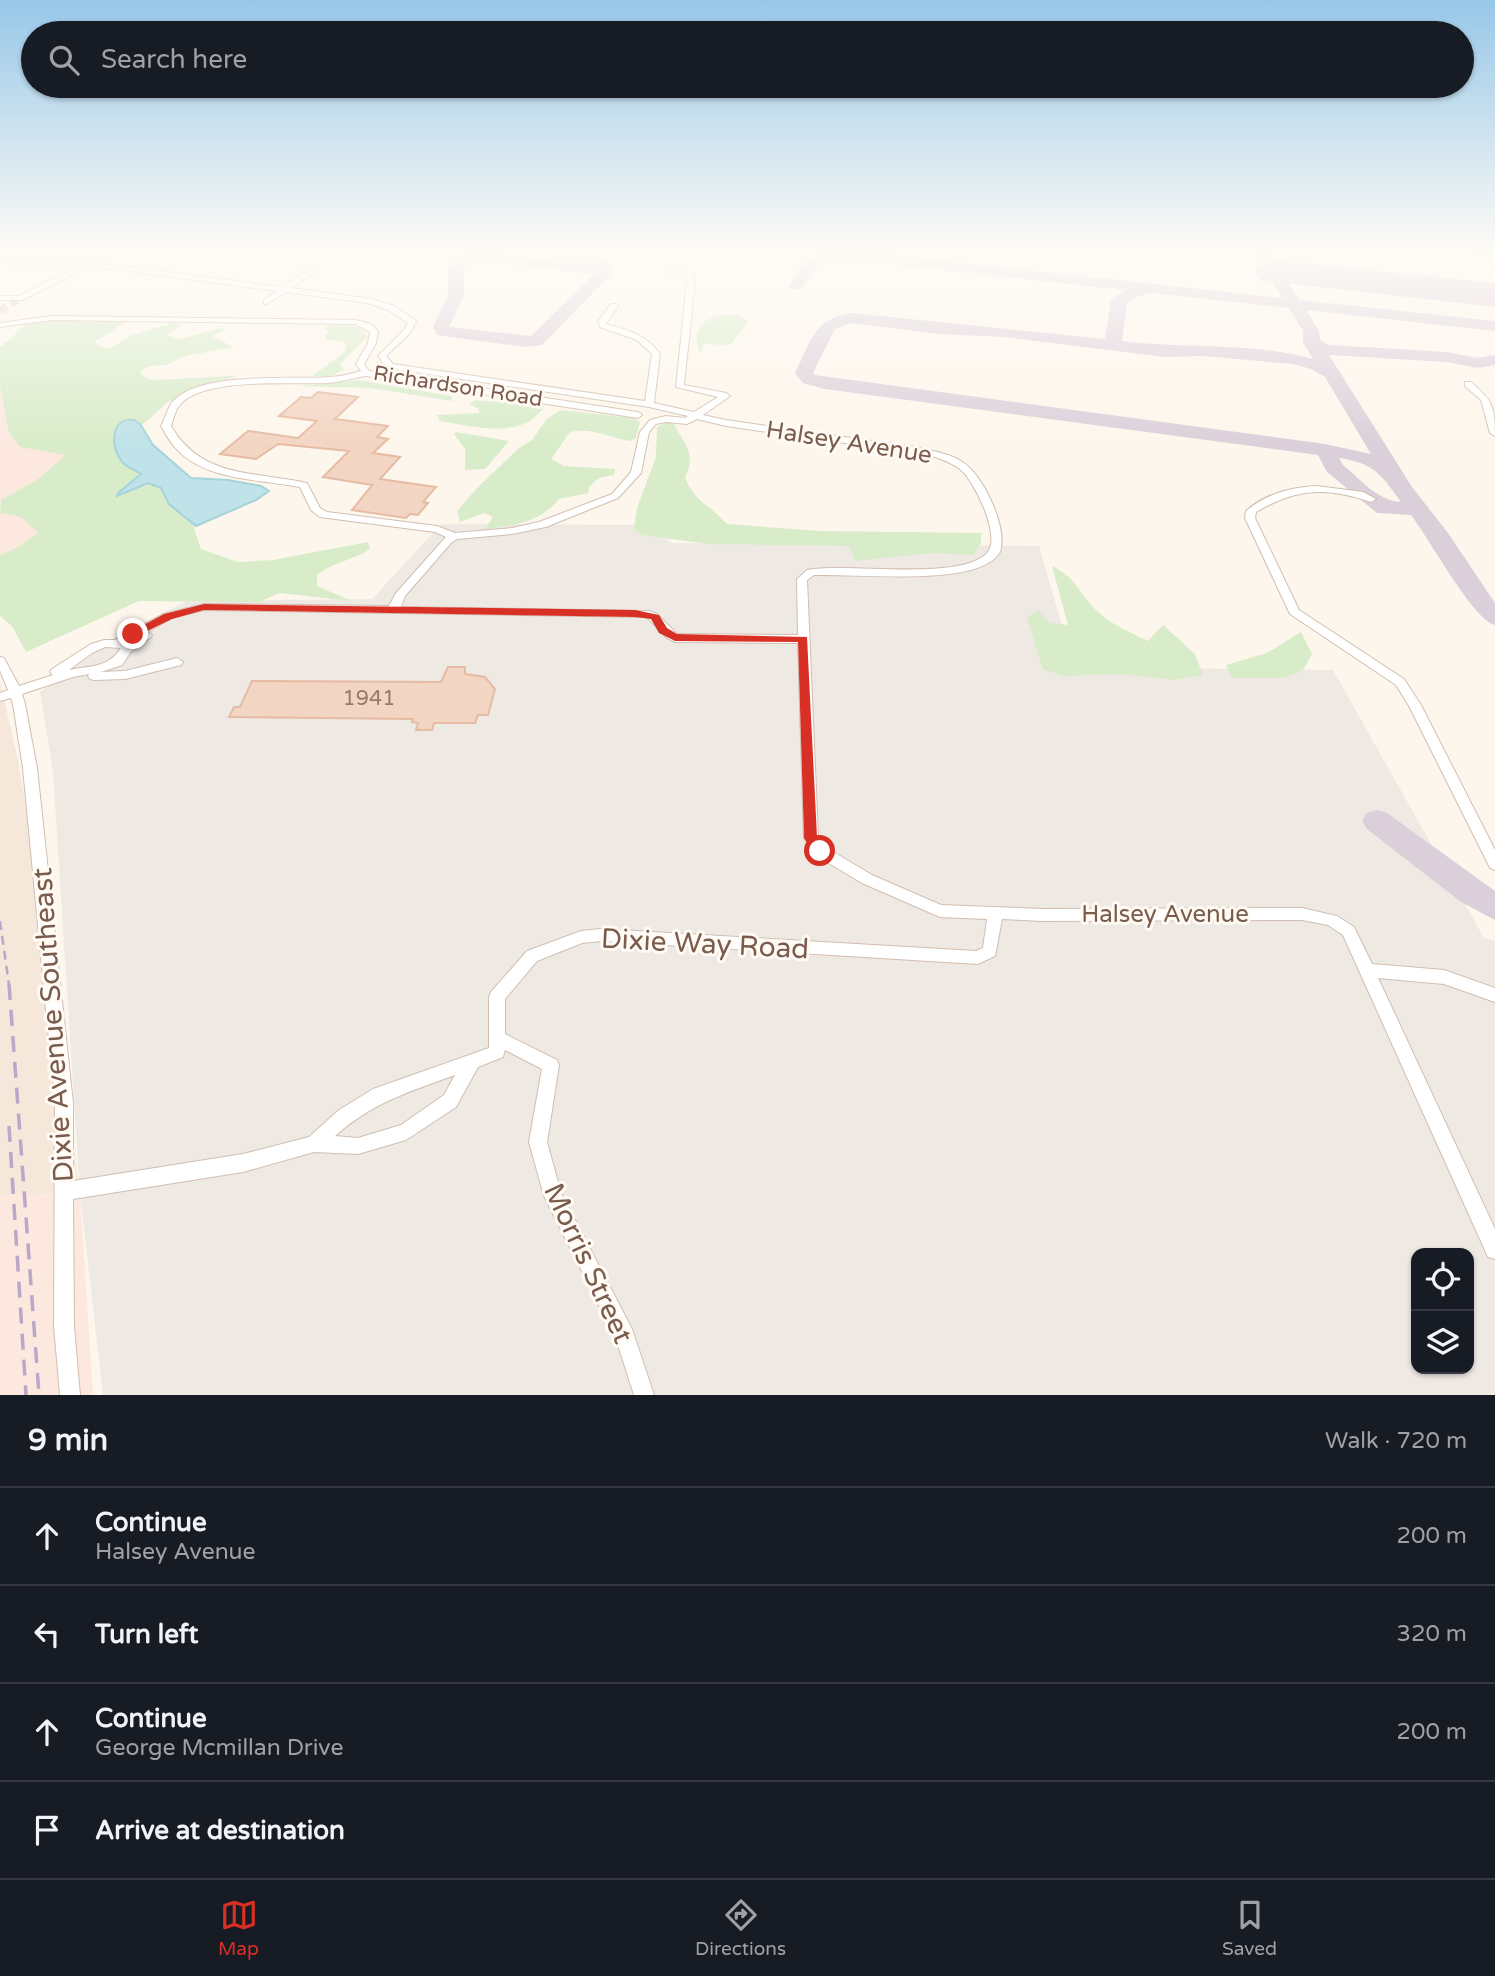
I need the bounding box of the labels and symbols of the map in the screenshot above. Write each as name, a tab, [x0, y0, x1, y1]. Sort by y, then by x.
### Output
street label: Richardson Road	[372, 361, 544, 412]
street label: Halsey Avenue	[764, 415, 934, 470]
route end	[117, 618, 148, 649]
house number: 1941	[343, 686, 395, 711]
route start	[804, 835, 835, 866]
street label: Dixie Avenue Southeast	[25, 866, 81, 1183]
street label: Halsey Avenue	[1081, 900, 1249, 929]
street label: Dixie Way Road	[600, 922, 810, 966]
street label: Morris Street	[536, 1178, 640, 1349]

